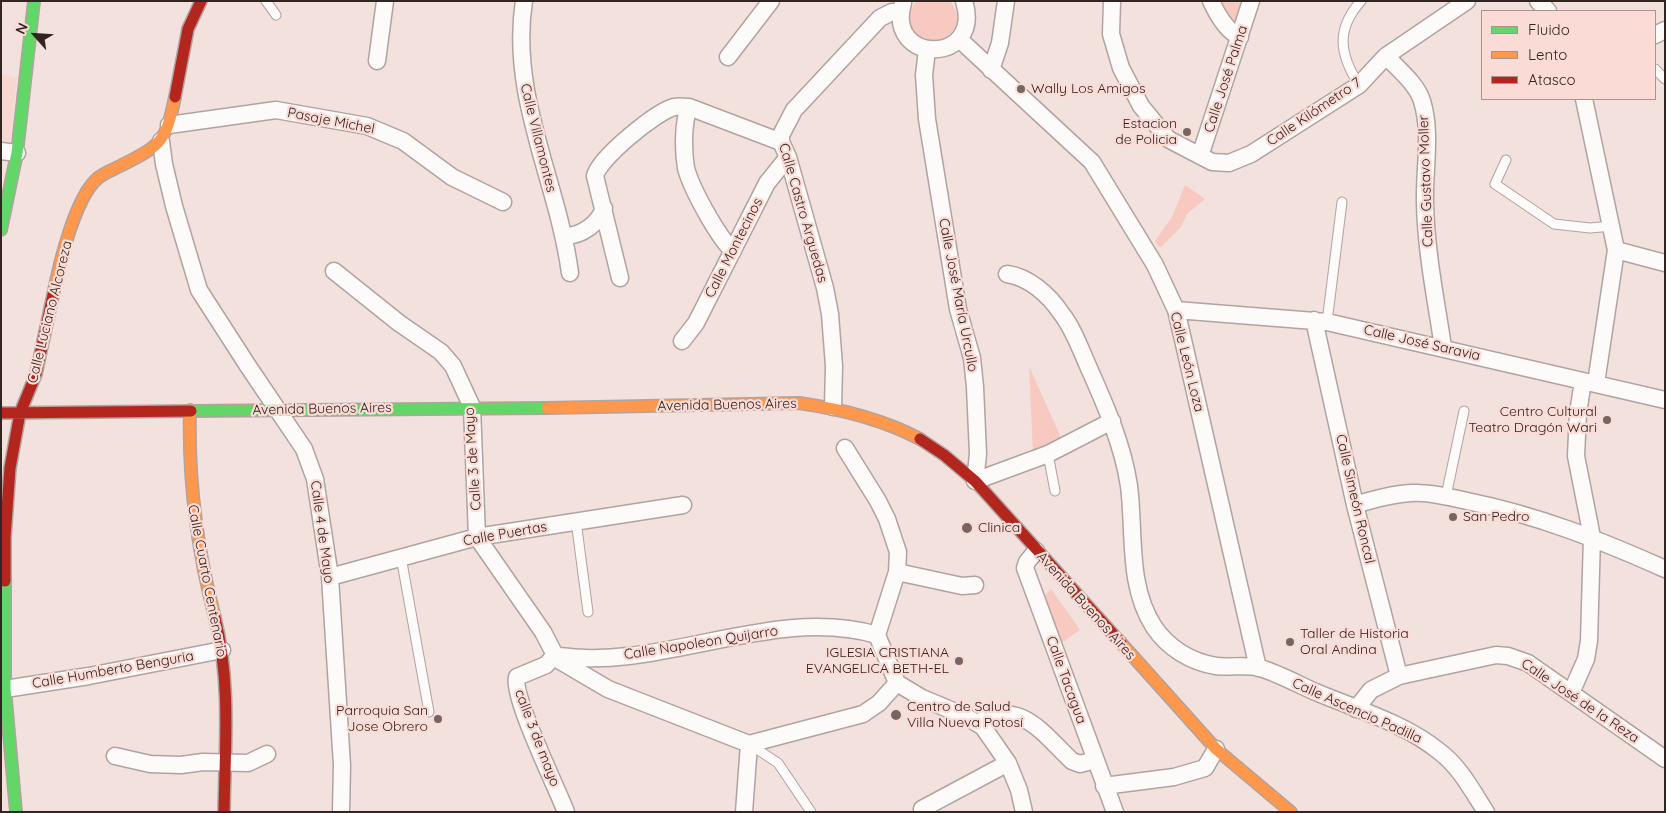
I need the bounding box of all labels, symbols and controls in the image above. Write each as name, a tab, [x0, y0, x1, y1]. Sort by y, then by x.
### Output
north arrow	[10, 10, 60, 60]
legend	[1481, 10, 1656, 100]
text: N	[11, 20, 32, 37]
text: Fluido	[1528, 20, 1570, 39]
street label: Calle José Palma	[1201, 23, 1251, 135]
text: Lento	[1528, 45, 1567, 64]
text: Atasco	[1528, 70, 1576, 89]
street label: Calle Kilómetro 7	[1264, 74, 1364, 150]
place label: Wally Los Amigos	[1031, 81, 1145, 97]
street label: Calle Villamontes	[516, 82, 560, 194]
marker: Wally Los Amigos	[1015, 83, 1027, 95]
street label: Pasaje Michel	[286, 104, 376, 138]
street label: Calle Gustavo Moller	[1415, 115, 1437, 247]
place label: Estacion de Policia	[1115, 116, 1177, 148]
marker: Estacion de Policia	[1181, 126, 1193, 138]
street label: Calle Castro Arguedas	[775, 141, 831, 285]
street label: Calle Montecinos	[702, 195, 766, 301]
street label: Calle José María Urcullo	[935, 217, 981, 373]
street label: Calle Luciano Alcoreza	[24, 239, 76, 385]
street label: Calle León Loza	[1166, 310, 1208, 414]
street label: Calle José Saravia	[1362, 321, 1482, 365]
street label: Avenida Buenos Aires	[657, 395, 797, 415]
street label: Avenida Buenos Aires	[252, 399, 392, 419]
place label: Centro Cultural Teatro Dragón Wari	[1469, 404, 1597, 437]
street label: Calle 3 de Mayo	[461, 407, 485, 511]
marker: Centro Cultural Teatro Dragón Wari	[1601, 414, 1613, 426]
street label: Calle Simeón Roncal	[1332, 433, 1378, 565]
street label: Calle 4 de Mayo	[306, 480, 338, 584]
street label: Calle Cuarto Centenario	[184, 503, 230, 659]
place label: San Pedro	[1463, 509, 1529, 525]
marker: San Pedro	[1447, 511, 1459, 523]
street label: Calle Puertas	[462, 518, 548, 550]
place label: Clinica	[978, 520, 1020, 536]
marker: Clinica	[960, 521, 974, 535]
street label: Avenida Buenos Aires	[1033, 549, 1139, 663]
street label: Calle Napoleon Quijarro	[623, 623, 779, 663]
place label: Taller de Historia Oral Andina	[1300, 626, 1409, 658]
street label: Calle Tacagua	[1042, 634, 1090, 726]
marker: Taller de Historia Oral Andina	[1284, 636, 1296, 648]
place label: IGLESIA CRISTIANA EVANGELICA BETH-EL	[806, 645, 949, 678]
street label: Calle Humberto Benguria	[31, 648, 195, 692]
marker: IGLESIA CRISTIANA EVANGELICA BETH-EL	[953, 655, 965, 667]
street label: Calle José de la Reza	[1518, 655, 1642, 747]
street label: Calle Ascencio Padilla	[1290, 675, 1424, 747]
street label: calle 3 de mayo	[511, 687, 563, 789]
place label: Centro de Salud Villa Nueva Potosí	[907, 699, 1023, 732]
place label: Parroquia San Jose Obrero	[336, 703, 428, 736]
marker: Centro de Salud Villa Nueva Potosí	[889, 708, 903, 722]
marker: Parroquia San Jose Obrero	[432, 713, 444, 725]

